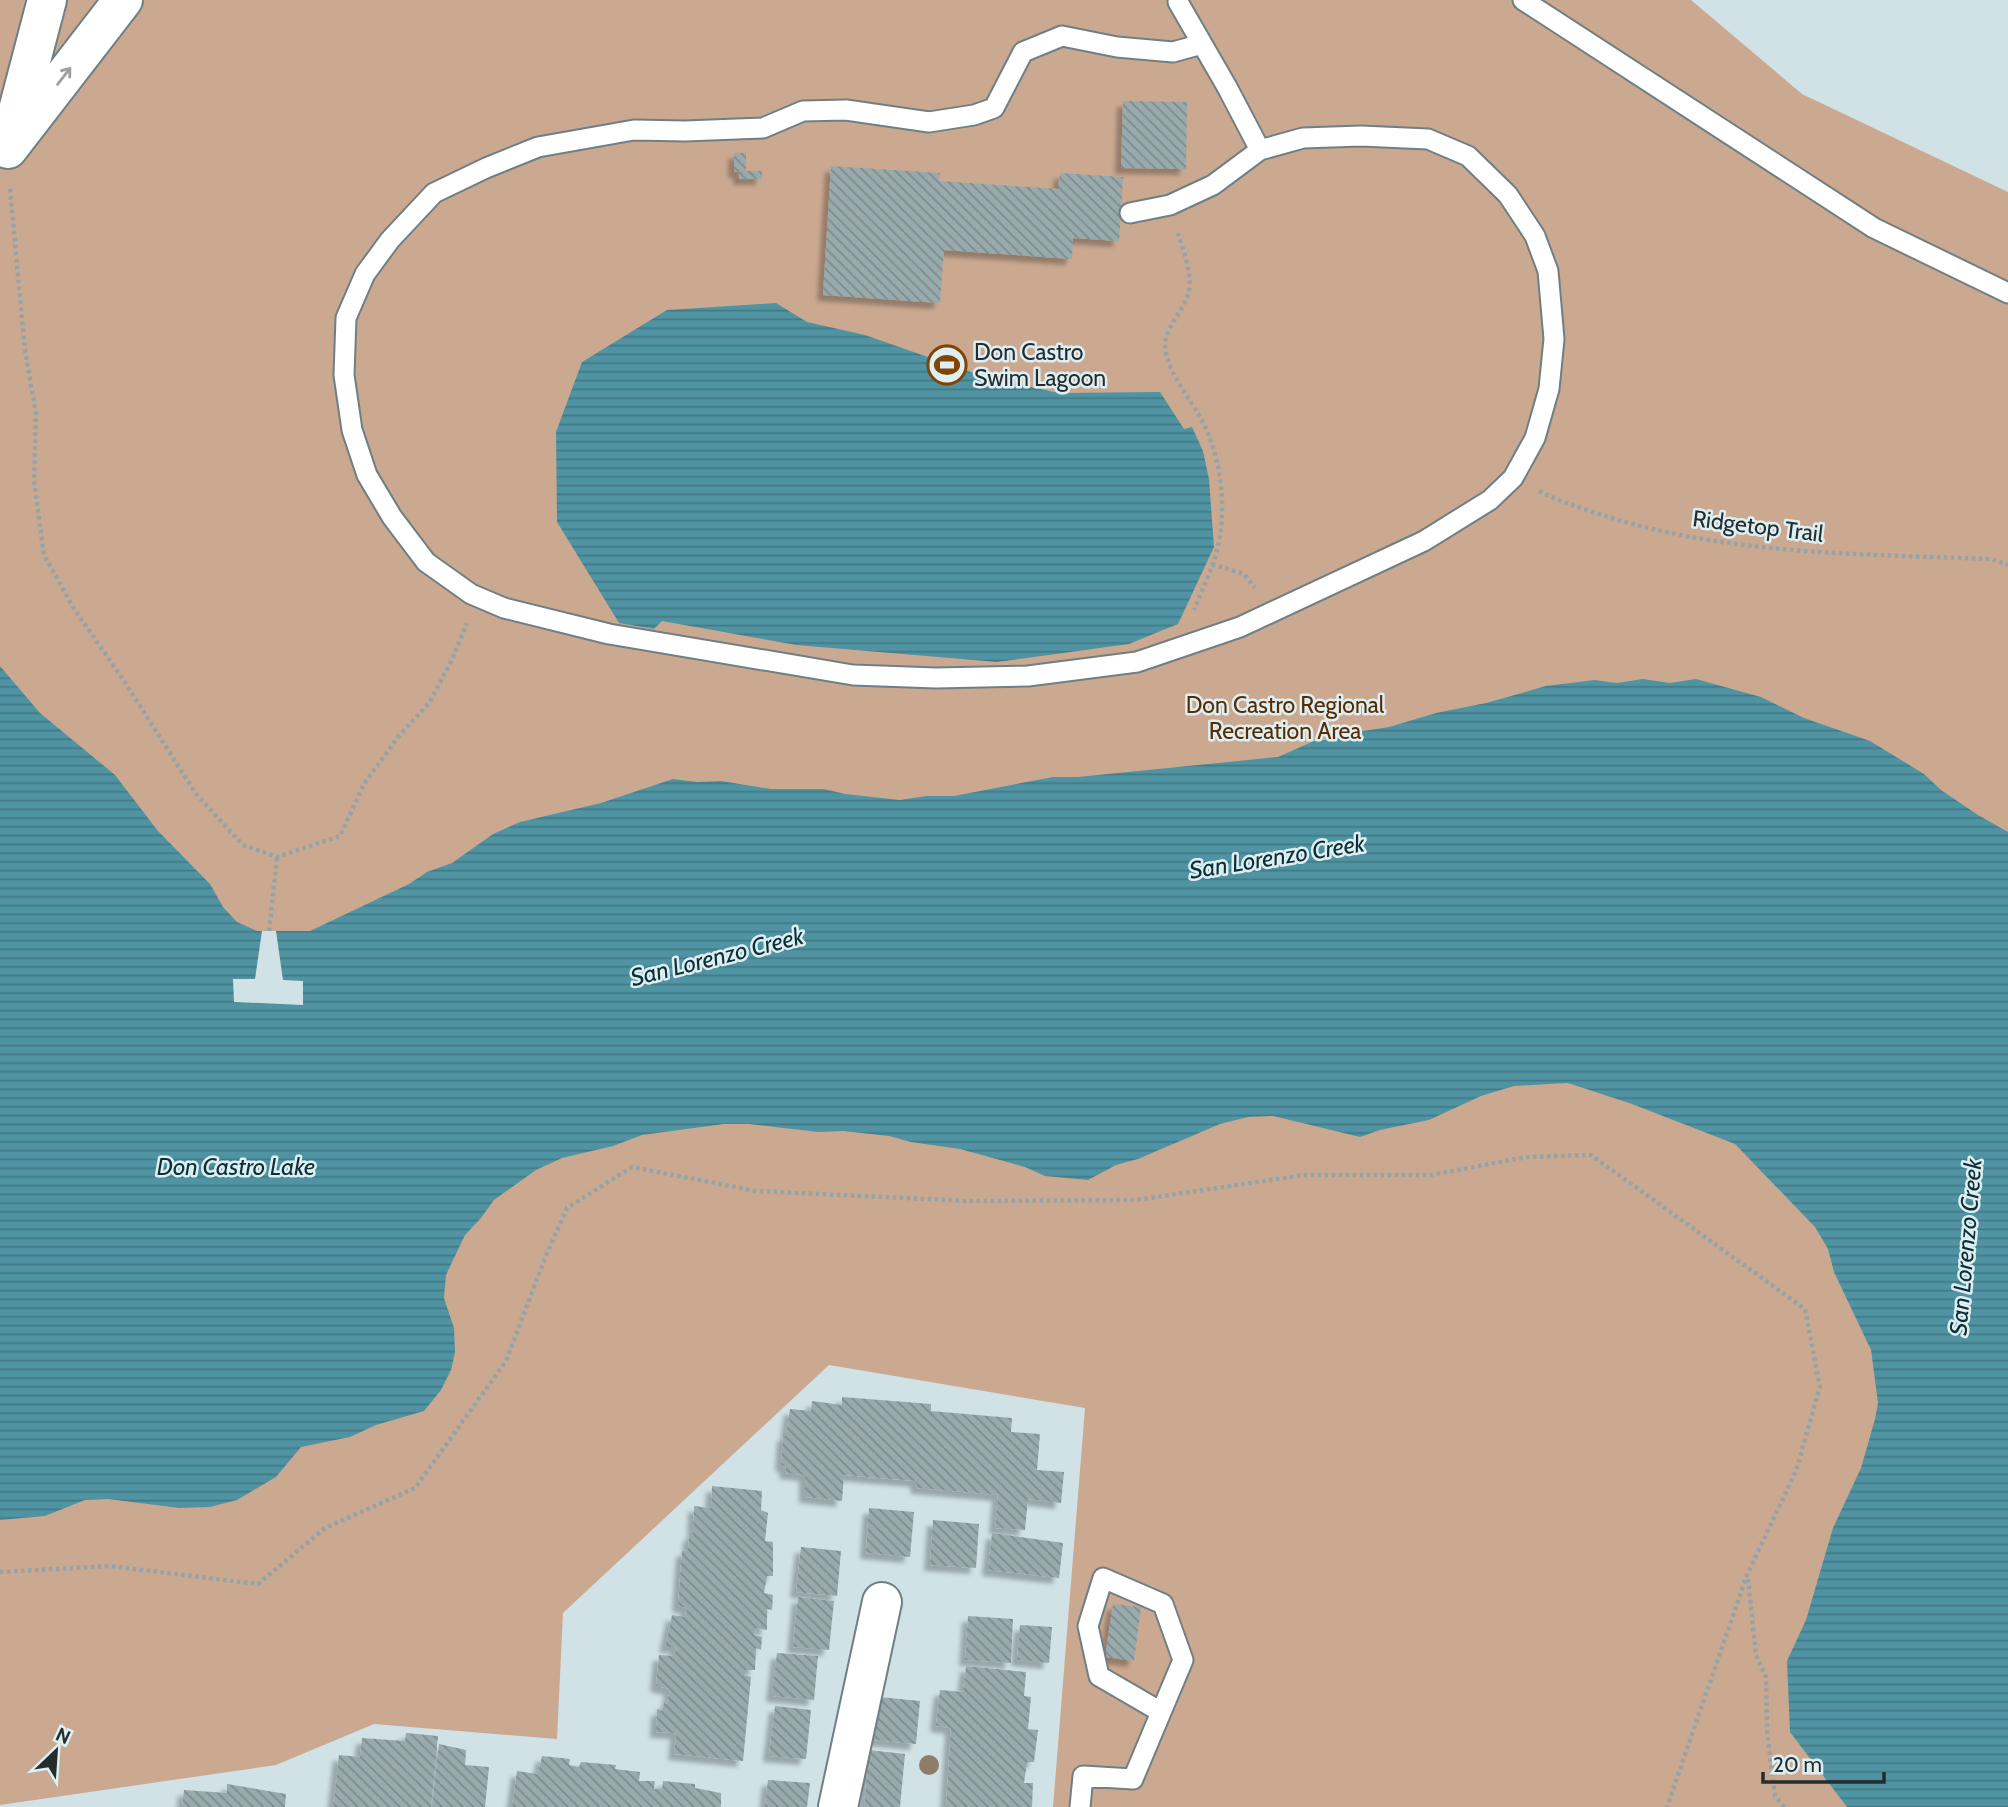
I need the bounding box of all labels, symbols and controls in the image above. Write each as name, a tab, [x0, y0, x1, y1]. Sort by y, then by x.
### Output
one-way arrow	[57, 67, 72, 86]
place label: Don Castro Swim Lagoon	[974, 338, 1106, 392]
sports icon: Don Castro Swim Lagoon	[926, 344, 968, 386]
street label: Ridgetop Trail	[1691, 504, 1826, 548]
park label: Don Castro Regional Recreation Area	[1186, 691, 1385, 745]
water label: San Lorenzo Creek	[1187, 828, 1367, 885]
water label: San Lorenzo Creek	[627, 921, 807, 992]
water label: Don Castro Lake	[157, 1152, 315, 1181]
water label: San Lorenzo Creek	[1943, 1157, 1988, 1336]
north arrow	[21, 1716, 91, 1786]
text: N	[52, 1723, 74, 1749]
scale bar	[1763, 1741, 1884, 1785]
text: 20 m	[1773, 1752, 1822, 1777]

